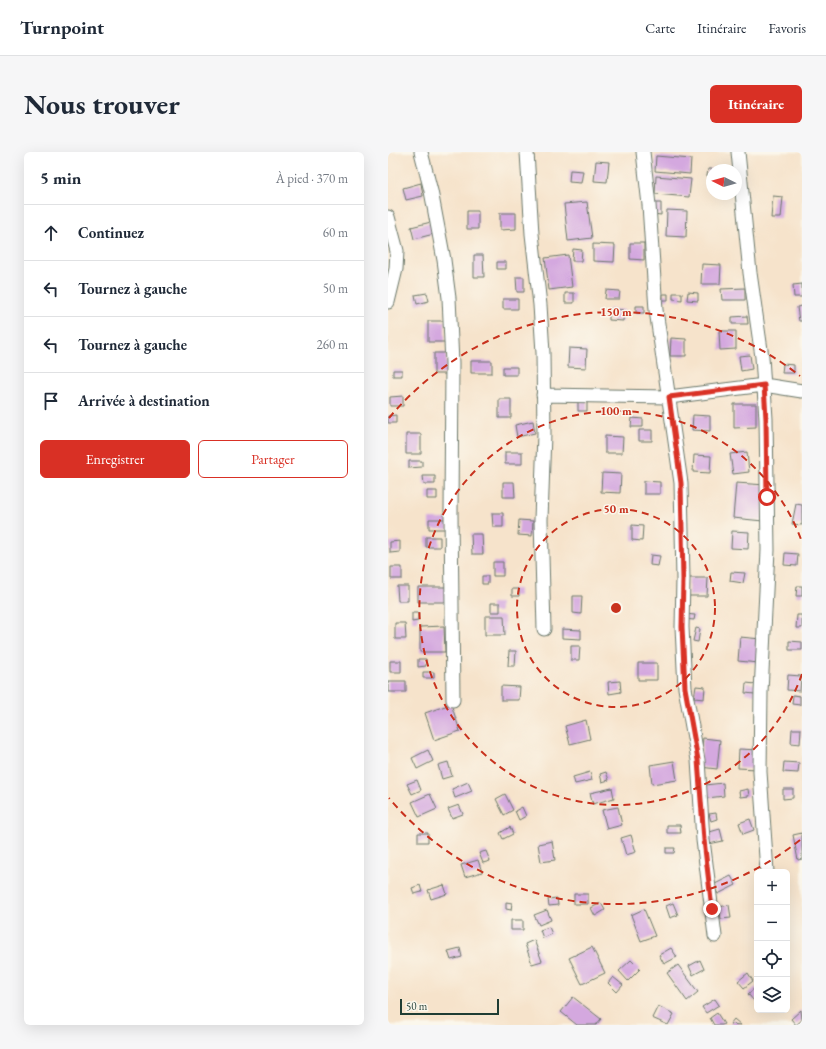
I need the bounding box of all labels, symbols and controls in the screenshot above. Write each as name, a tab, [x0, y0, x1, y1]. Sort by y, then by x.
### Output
text: Turnpoint	[20, 15, 104, 40]
text: Carte	[645, 19, 675, 37]
text: Itinéraire	[697, 19, 747, 37]
text: Favoris	[769, 19, 806, 37]
button: Itinéraire	[710, 85, 802, 123]
text: Nous trouver	[24, 86, 180, 122]
north arrow	[706, 164, 742, 200]
text: 5 min	[40, 167, 81, 189]
text: À pied · 370 m	[276, 170, 348, 187]
icon: ahead	[40, 222, 62, 244]
text: Continuez	[78, 223, 144, 242]
text: 60 m	[323, 224, 348, 241]
icon: left	[40, 278, 62, 300]
text: Tournez à gauche	[78, 279, 187, 298]
text: 50 m	[323, 280, 348, 297]
text: 150 m	[600, 304, 632, 320]
icon: left	[40, 334, 62, 356]
text: Tournez à gauche	[78, 335, 187, 354]
text: 260 m	[317, 336, 348, 353]
icon: arrive	[40, 390, 62, 412]
text: Arrivée à destination	[78, 391, 210, 410]
text: 100 m	[600, 403, 632, 419]
button: Enregistrer	[40, 440, 190, 478]
button: Partager	[198, 440, 348, 478]
route start	[758, 488, 776, 506]
text: 50 m	[603, 501, 629, 517]
centre of rings	[609, 601, 623, 615]
map controls	[754, 869, 790, 1013]
button: +	[754, 869, 790, 905]
route end	[703, 900, 721, 918]
button: −	[754, 905, 790, 941]
button: locate	[754, 941, 790, 977]
button: layers	[754, 977, 790, 1013]
scale bar	[400, 997, 499, 1016]
text: 50 m	[406, 999, 427, 1013]

